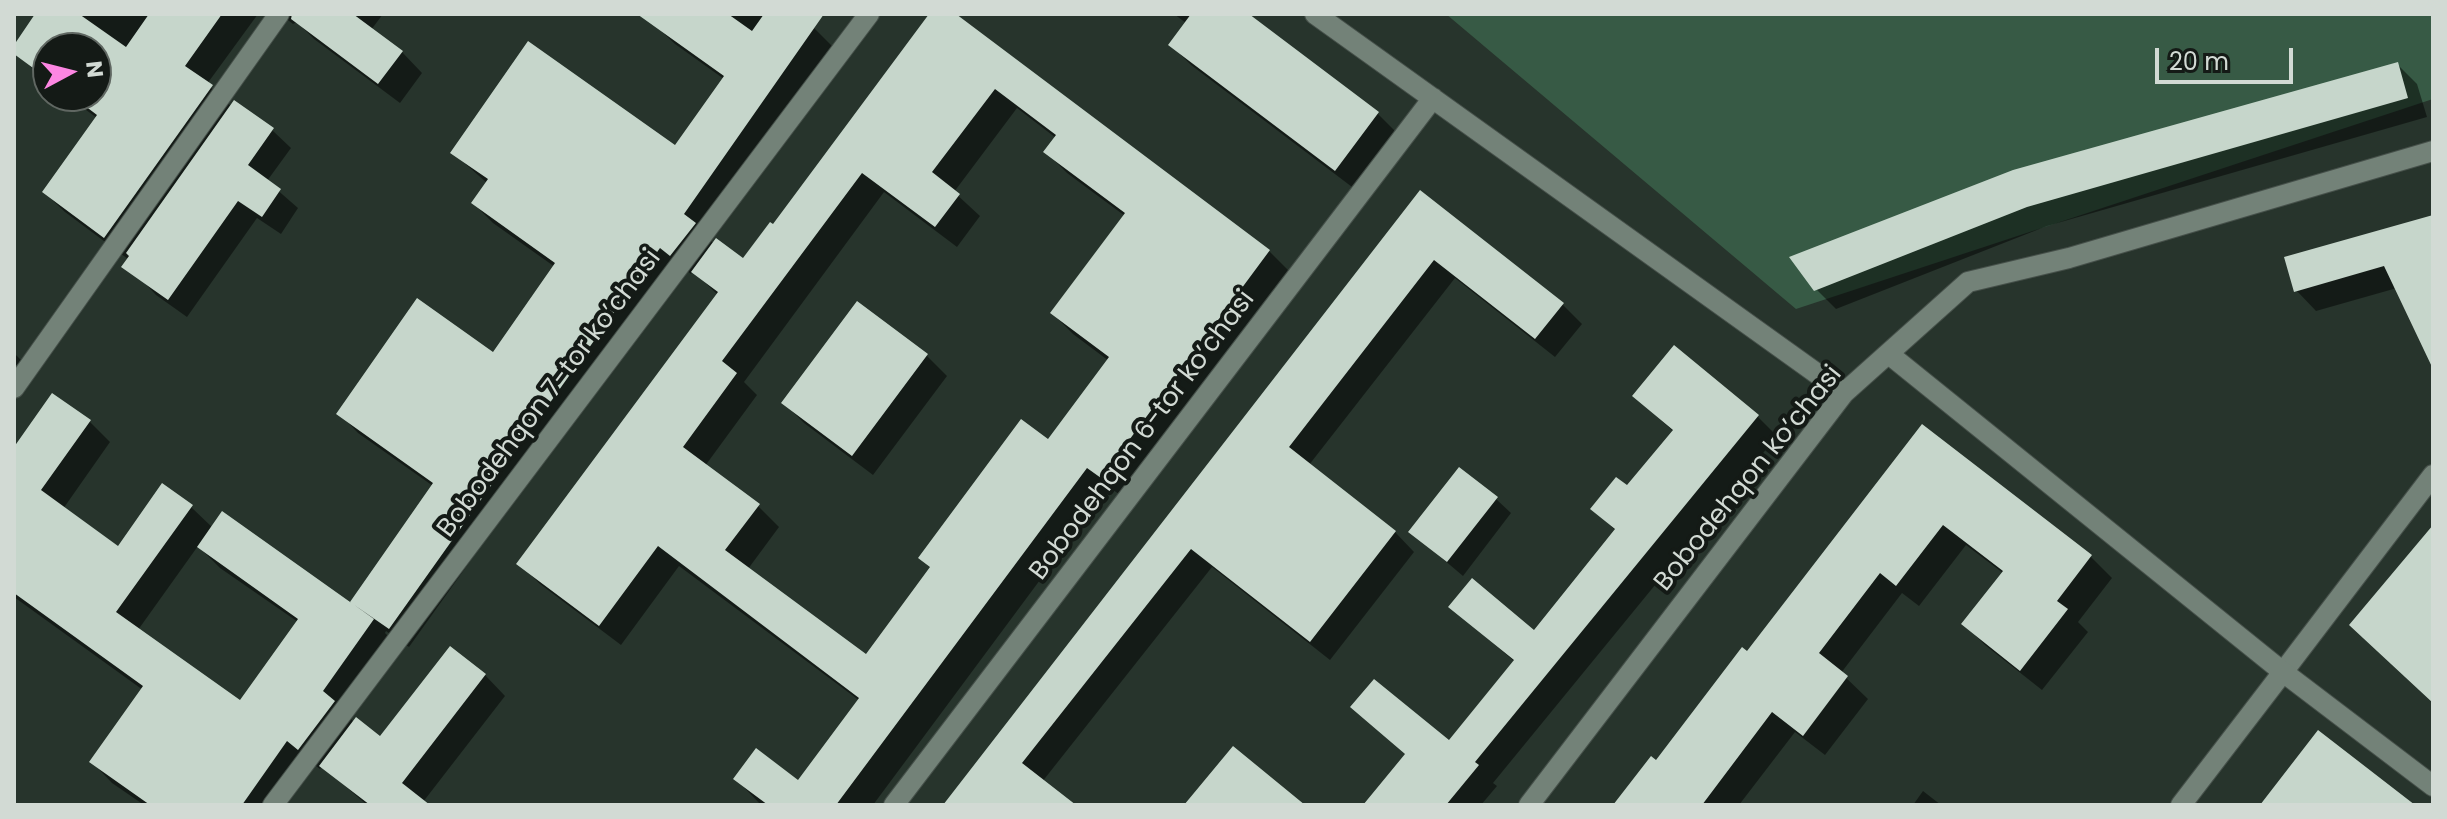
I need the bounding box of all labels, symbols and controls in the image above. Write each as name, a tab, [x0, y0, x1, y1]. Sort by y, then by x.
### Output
north arrow	[32, 32, 112, 112]
scale bar	[2159, 32, 2297, 82]
text: 20 m	[2169, 45, 2229, 78]
text: N	[78, 59, 111, 79]
street label: Bobodehqon 7-tor koʼchasi	[432, 244, 668, 544]
street label: Bobodehqon 6-tor koʼchasi	[1024, 285, 1262, 587]
street label: Bobodehqon koʼchasi	[1649, 360, 1849, 598]

